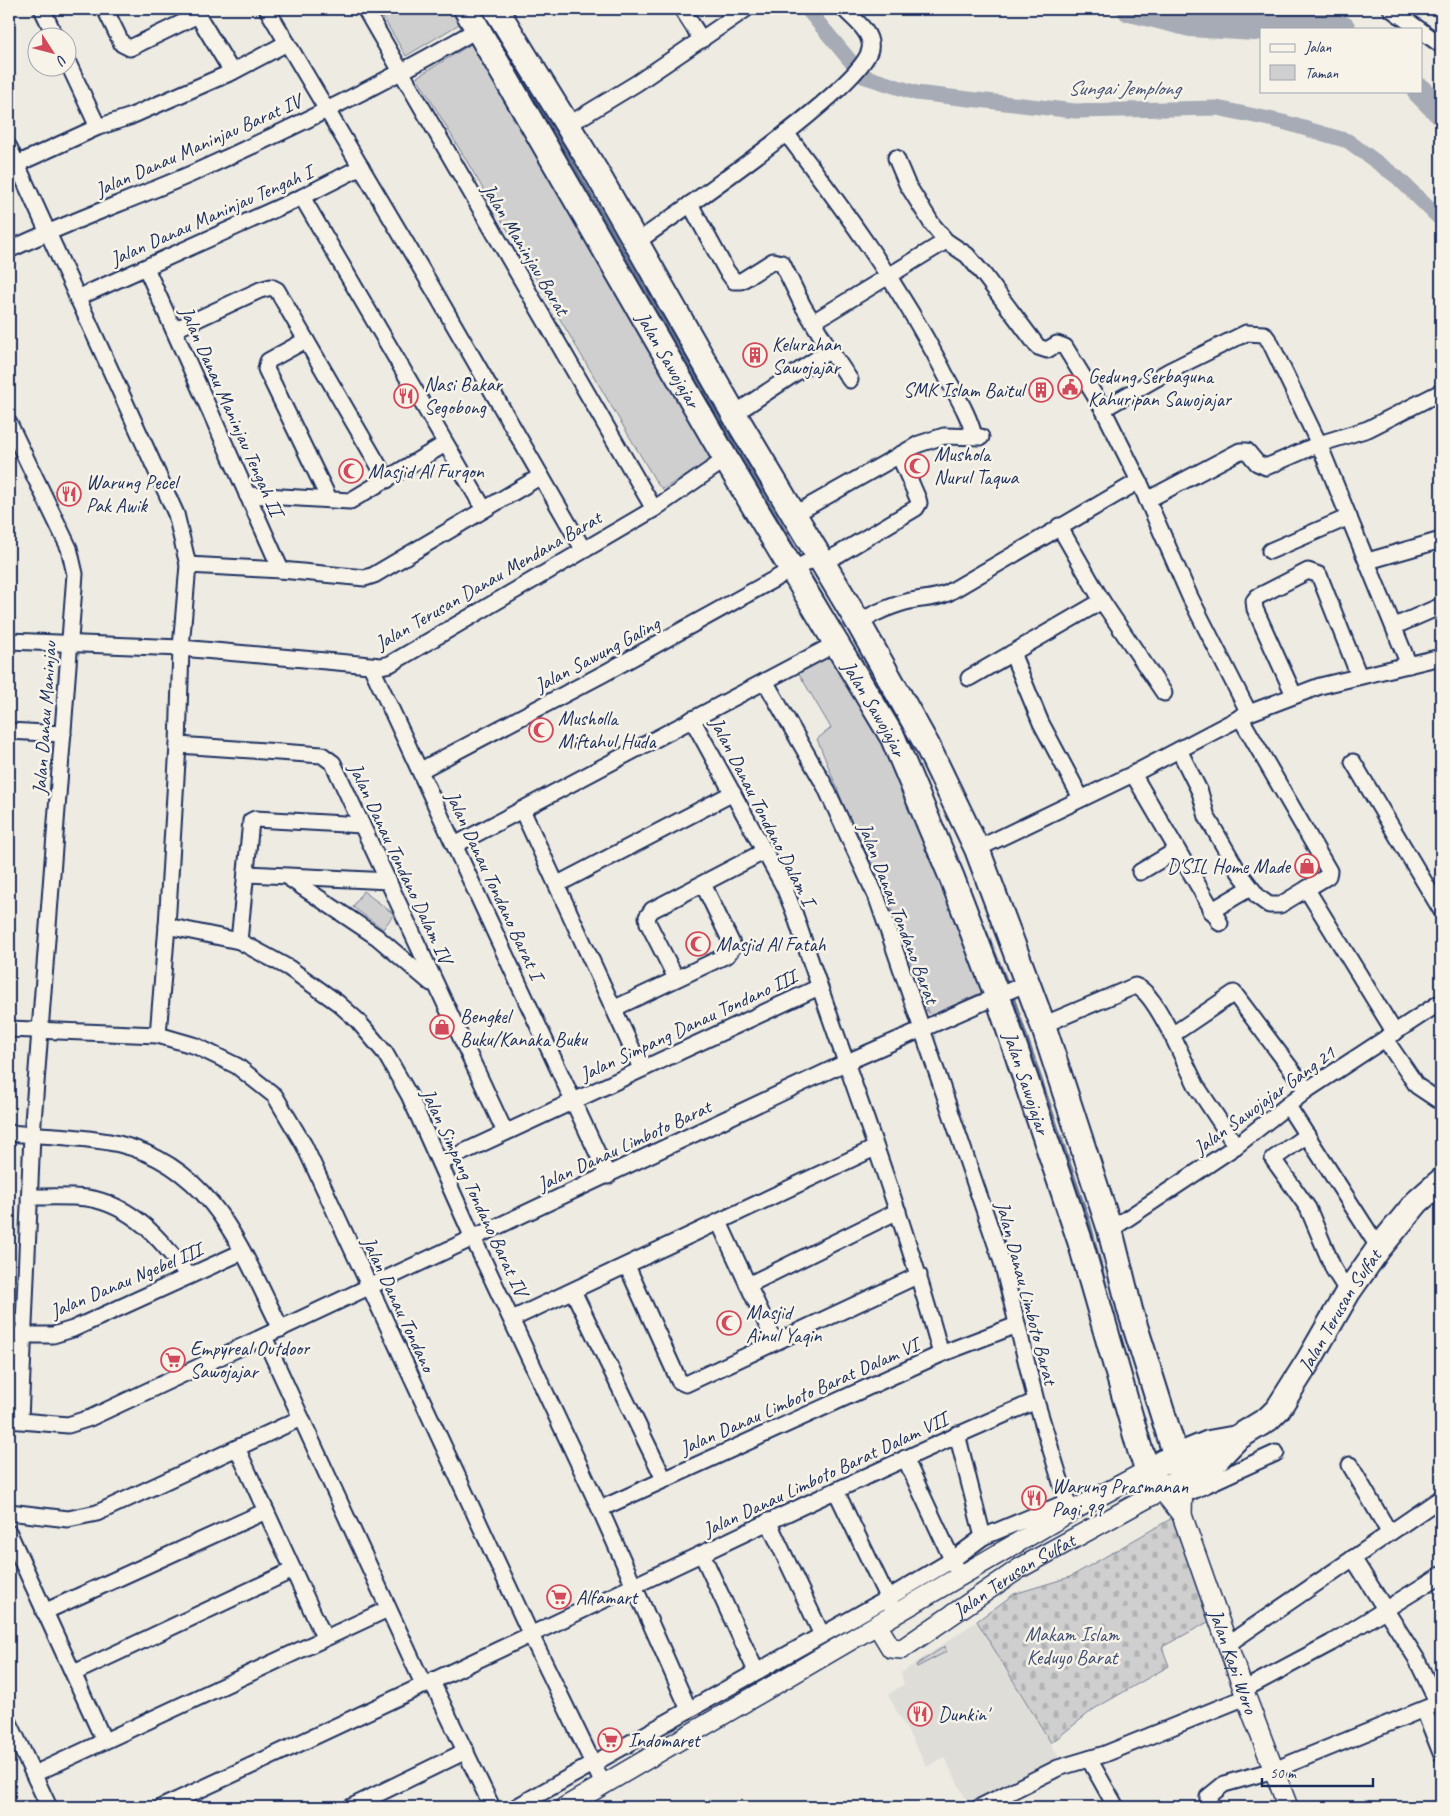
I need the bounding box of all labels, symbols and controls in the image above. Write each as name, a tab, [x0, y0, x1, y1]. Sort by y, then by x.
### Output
north arrow	[28, 28, 78, 78]
legend	[1260, 28, 1422, 92]
text: Jalan	[1304, 38, 1332, 57]
text: U	[51, 52, 71, 70]
text: Taman	[1305, 64, 1338, 83]
water label: Sungai Jemplong	[1068, 75, 1183, 101]
street label: Jalan Danau Maninjau Barat IV	[91, 87, 309, 203]
street label: Jalan Danau Maninjau Tengah I	[106, 158, 321, 272]
street label: Jalan Maninjau Barat	[476, 178, 576, 322]
street label: Jalan Danau Maninjau Tengah II	[174, 302, 291, 523]
street label: Jalan Sawojajar	[630, 307, 706, 414]
place label: Kelurahan Sawojajar	[772, 332, 842, 380]
building icon: Kelurahan Sawojajar	[742, 342, 768, 368]
place label: Gedung Serbaguna Kahuripan Sawojajar	[1088, 364, 1233, 412]
place label: Nasi Bakar Segobong	[424, 372, 504, 420]
public building icon: Gedung Serbaguna Kahuripan Sawojajar	[1057, 374, 1083, 400]
building icon: SMK Islam Baitul	[1028, 377, 1054, 403]
place label: SMK Islam Baitul	[903, 378, 1028, 403]
restaurant icon: Nasi Bakar Segobong	[393, 383, 419, 409]
place label: Mushola Nurul Taqwa	[934, 442, 1019, 490]
mosque icon: Mushola Nurul Taqwa	[904, 453, 930, 479]
mosque icon: Masjid Al Furqon	[338, 458, 364, 484]
place label: Masjid Al Furqon	[368, 459, 485, 484]
place label: Warung Pecel Pak Awik	[86, 470, 181, 518]
restaurant icon: Warung Pecel Pak Awik	[56, 481, 82, 507]
street label: Jalan Terusan Danau Mendana Barat	[370, 504, 608, 656]
street label: Jalan Sawung Galing	[530, 610, 665, 698]
street label: Jalan Danau Maninjau	[27, 639, 62, 796]
street label: Jalan Sawojajar	[836, 655, 912, 762]
place label: Musholla Miftahul Huda	[558, 706, 657, 754]
street label: Jalan Danau Tondano Dalam I	[704, 712, 823, 914]
mosque icon: Musholla Miftahul Huda	[528, 717, 554, 743]
street label: Jalan Danau Tondano Dalam IV	[343, 758, 460, 971]
street label: Jalan Danau Tondano Barat I	[440, 786, 551, 988]
street label: Jalan Danau Tondano Barat	[852, 818, 945, 1009]
shop icon: D'SIL Home Made	[1294, 853, 1320, 879]
place label: D'SIL Home Made	[1167, 854, 1291, 879]
mosque icon: Masjid Al Fatah	[685, 931, 711, 957]
place label: Masjid Al Fatah	[716, 932, 827, 957]
street label: Jalan Simpang Danau Tondano III	[575, 963, 804, 1087]
place label: Bengkel Buku/Kanaka Buku	[460, 1004, 589, 1052]
shop icon: Bengkel Buku/Kanaka Buku	[429, 1014, 455, 1040]
street label: Jalan Sawojajar	[997, 1028, 1056, 1139]
street label: Jalan Sawojajar Gang 21	[1188, 1040, 1341, 1161]
street label: Jalan Simpang Tondano Barat IV	[415, 1084, 535, 1304]
street label: Jalan Danau Limboto Barat	[533, 1093, 717, 1197]
street label: Jalan Danau Limboto Barat	[990, 1198, 1064, 1390]
street label: Jalan Danau Tondano	[356, 1232, 442, 1377]
street label: Jalan Danau Ngebel III	[46, 1236, 209, 1324]
street label: Jalan Terusan Sulfat	[1292, 1243, 1388, 1378]
place label: Masjid Ainul Yaqin	[746, 1300, 823, 1348]
mosque icon: Masjid Ainul Yaqin	[716, 1310, 742, 1336]
street label: Jalan Danau Limboto Barat Dalam VI	[675, 1330, 927, 1461]
place label: Empyreal Outdoor Sawojajar	[190, 1336, 311, 1384]
supermarket icon: Empyreal Outdoor Sawojajar	[160, 1347, 186, 1373]
street label: Jalan Danau Limboto Barat Dalam VII	[698, 1405, 955, 1543]
place label: Warung Prasmanan Pagi 99	[1052, 1474, 1189, 1522]
restaurant icon: Warung Prasmanan Pagi 99	[1021, 1485, 1047, 1511]
street label: Jalan Terusan Sulfat	[947, 1527, 1081, 1624]
supermarket icon: Alfamart	[546, 1584, 572, 1610]
place label: Alfamart	[576, 1585, 639, 1610]
street label: Jalan Kapi Woro	[1203, 1605, 1264, 1718]
park label: Makam Islam Keduyo Barat	[1025, 1622, 1121, 1670]
restaurant icon: Dunkin'	[907, 1701, 933, 1727]
place label: Dunkin'	[938, 1702, 992, 1727]
supermarket icon: Indomaret	[597, 1727, 623, 1753]
place label: Indomaret	[628, 1728, 702, 1753]
scale bar	[1262, 1756, 1374, 1788]
text: 50 m	[1270, 1764, 1297, 1783]

